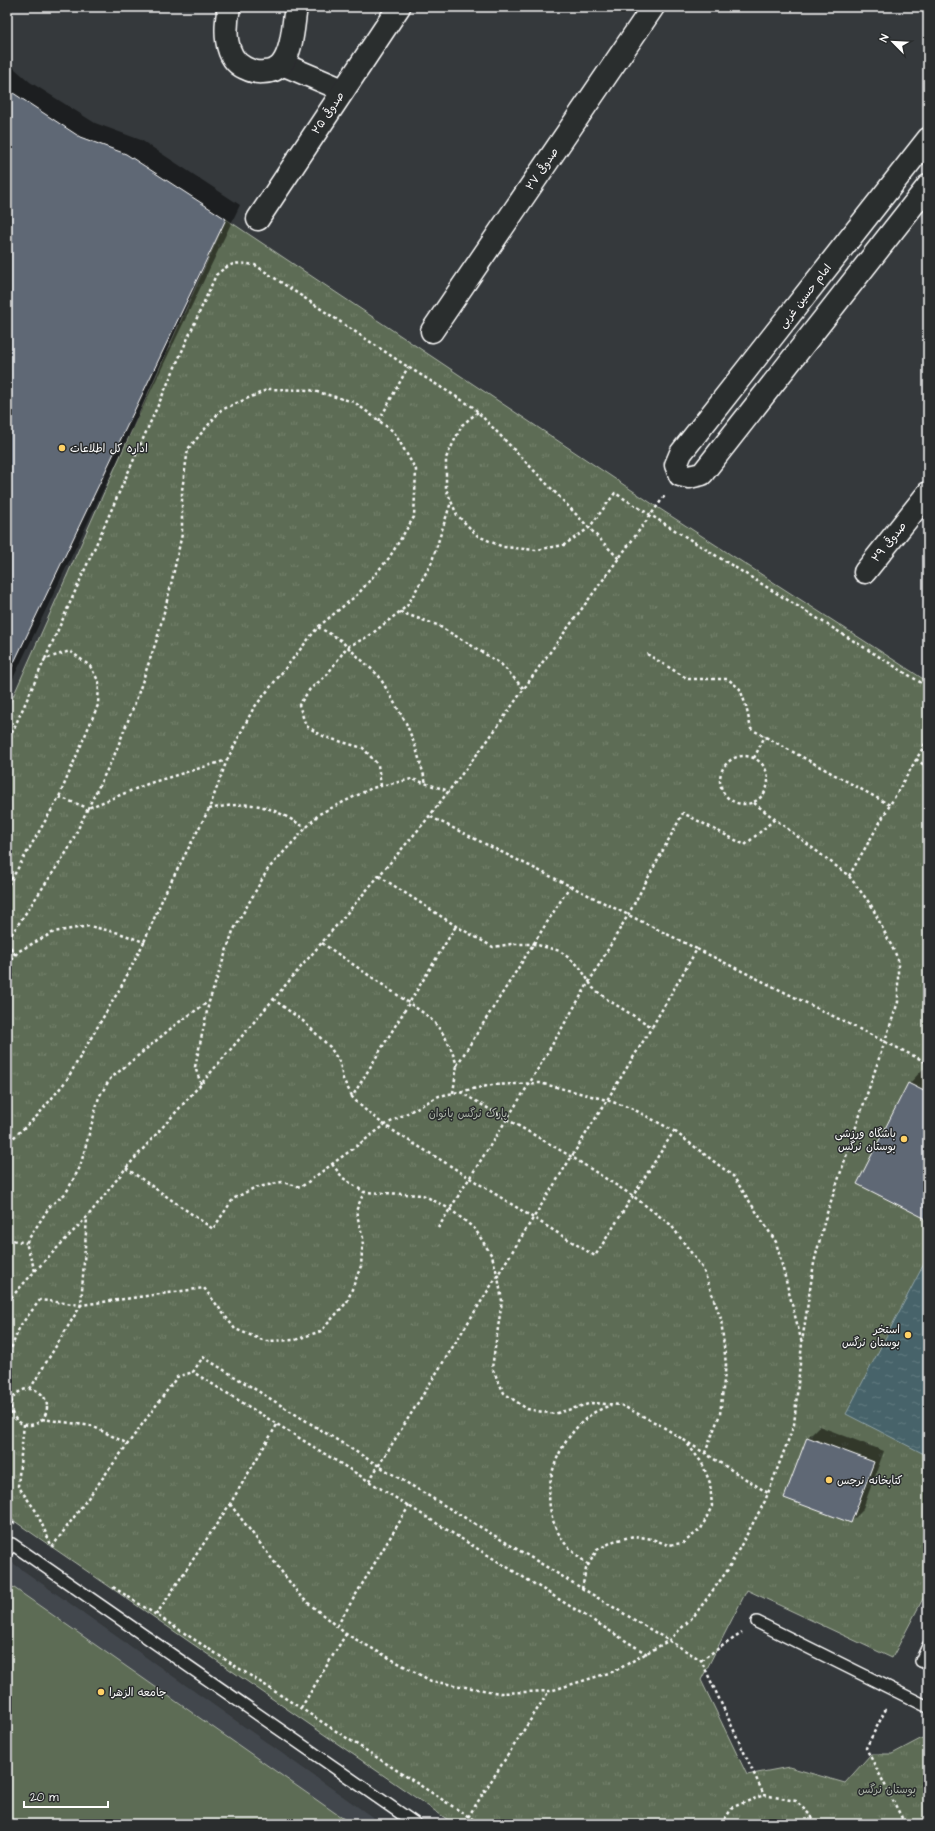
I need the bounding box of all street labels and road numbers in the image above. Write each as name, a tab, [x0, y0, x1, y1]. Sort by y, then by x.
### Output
street label: صدوقی ۲۵	[308, 89, 348, 137]
street label: صدوقی ۲۷	[522, 145, 562, 193]
street label: امام حسین غربی	[775, 261, 836, 332]
street label: صدوقی ۲۹	[868, 519, 910, 565]

